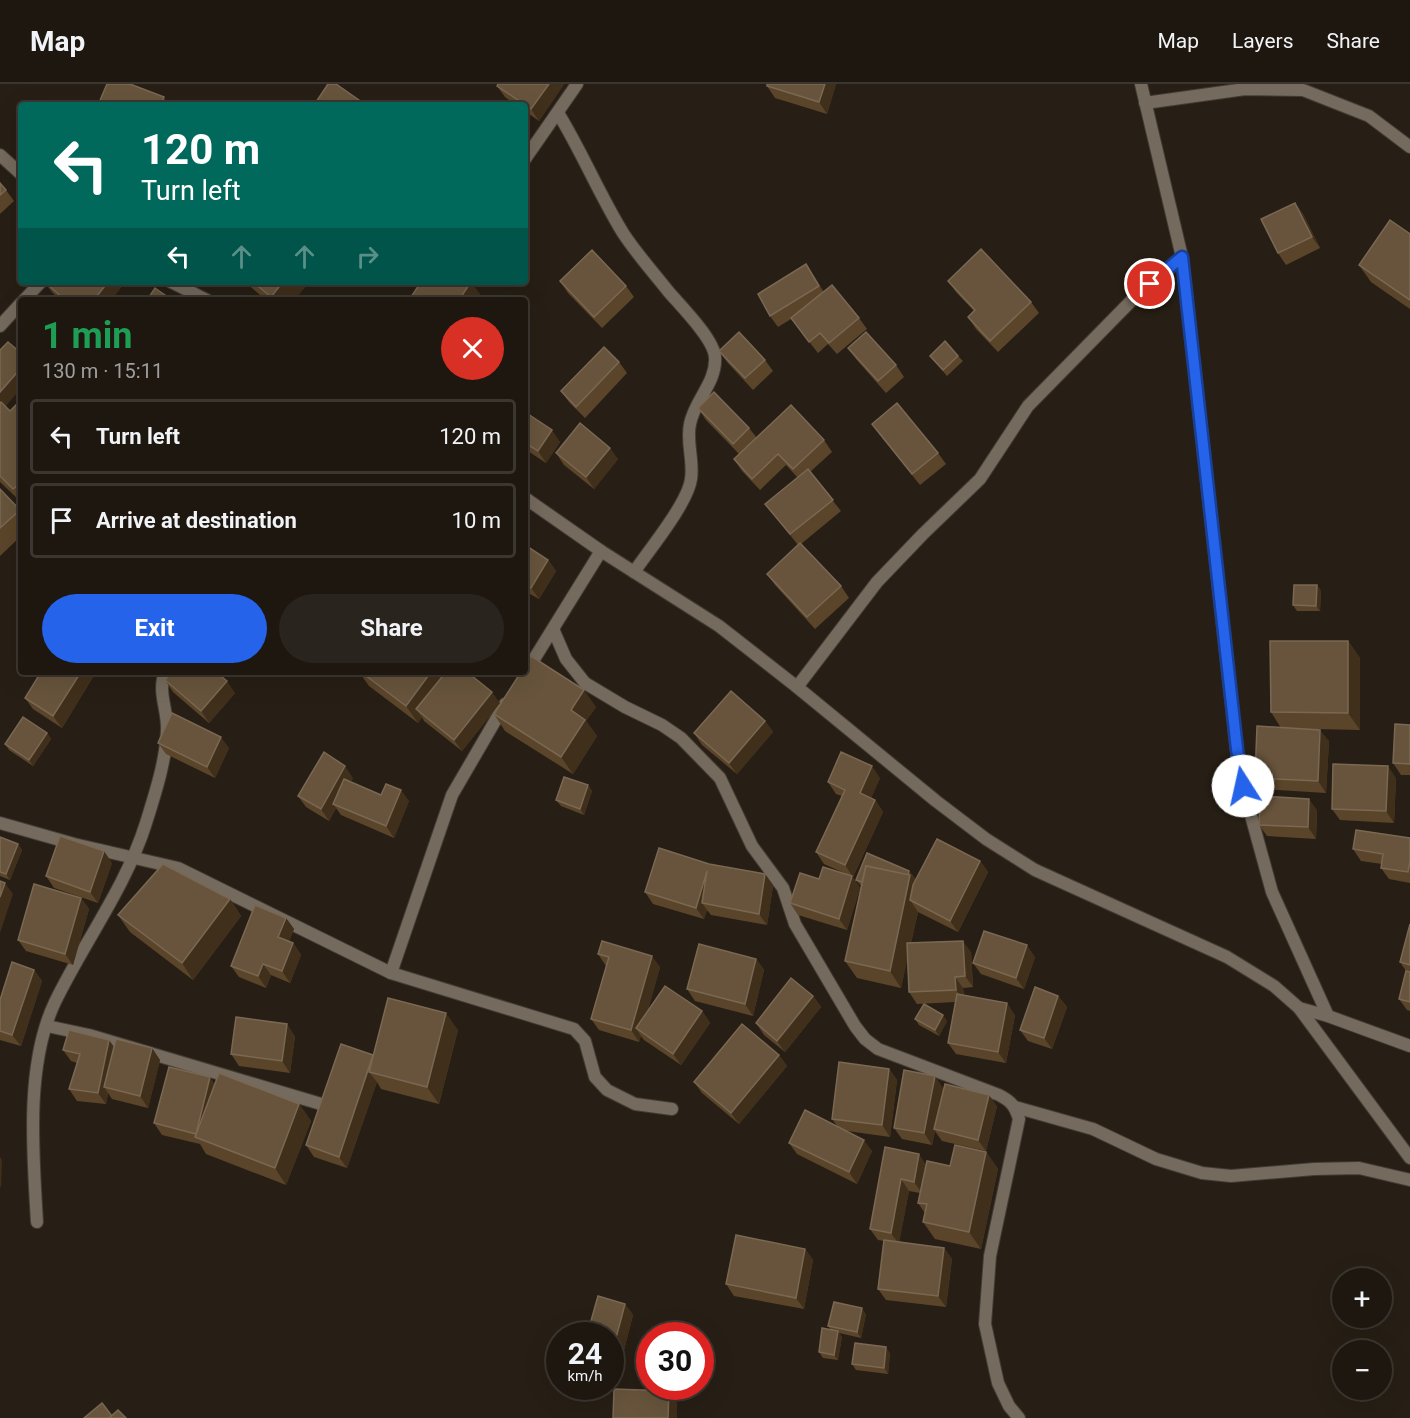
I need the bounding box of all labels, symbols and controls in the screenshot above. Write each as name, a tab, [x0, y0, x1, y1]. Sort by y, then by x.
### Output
text: Map	[30, 25, 85, 58]
text: Map	[1157, 29, 1199, 53]
text: Layers	[1232, 29, 1293, 53]
text: Share	[1326, 29, 1380, 53]
text: 120 m	[141, 125, 260, 174]
icon: left	[42, 126, 120, 204]
text: Turn left	[141, 175, 241, 207]
icon: left	[162, 240, 195, 273]
icon: ahead	[225, 240, 258, 273]
icon: ahead	[288, 240, 321, 273]
icon: right	[351, 240, 384, 273]
pin	[1124, 258, 1175, 309]
icon: arrive	[1133, 267, 1166, 300]
text: 1 min	[42, 315, 133, 357]
button: close	[441, 317, 504, 380]
text: 130 m · 15:11	[42, 359, 163, 383]
icon: left	[45, 420, 78, 453]
text: Turn left	[96, 424, 180, 449]
text: 120 m	[439, 424, 501, 449]
icon: arrive	[45, 504, 78, 537]
text: Arrive at destination	[96, 508, 297, 533]
text: 10 m	[452, 508, 501, 533]
button: Exit	[42, 594, 267, 663]
button: Share	[279, 594, 504, 663]
position arrow	[1211, 754, 1275, 818]
map controls	[1332, 1268, 1392, 1400]
button: +	[1332, 1268, 1392, 1328]
speed limit sign: 30	[636, 1322, 714, 1400]
text: 24	[568, 1336, 602, 1371]
button: −	[1332, 1340, 1392, 1400]
text: km/h	[567, 1367, 603, 1385]

